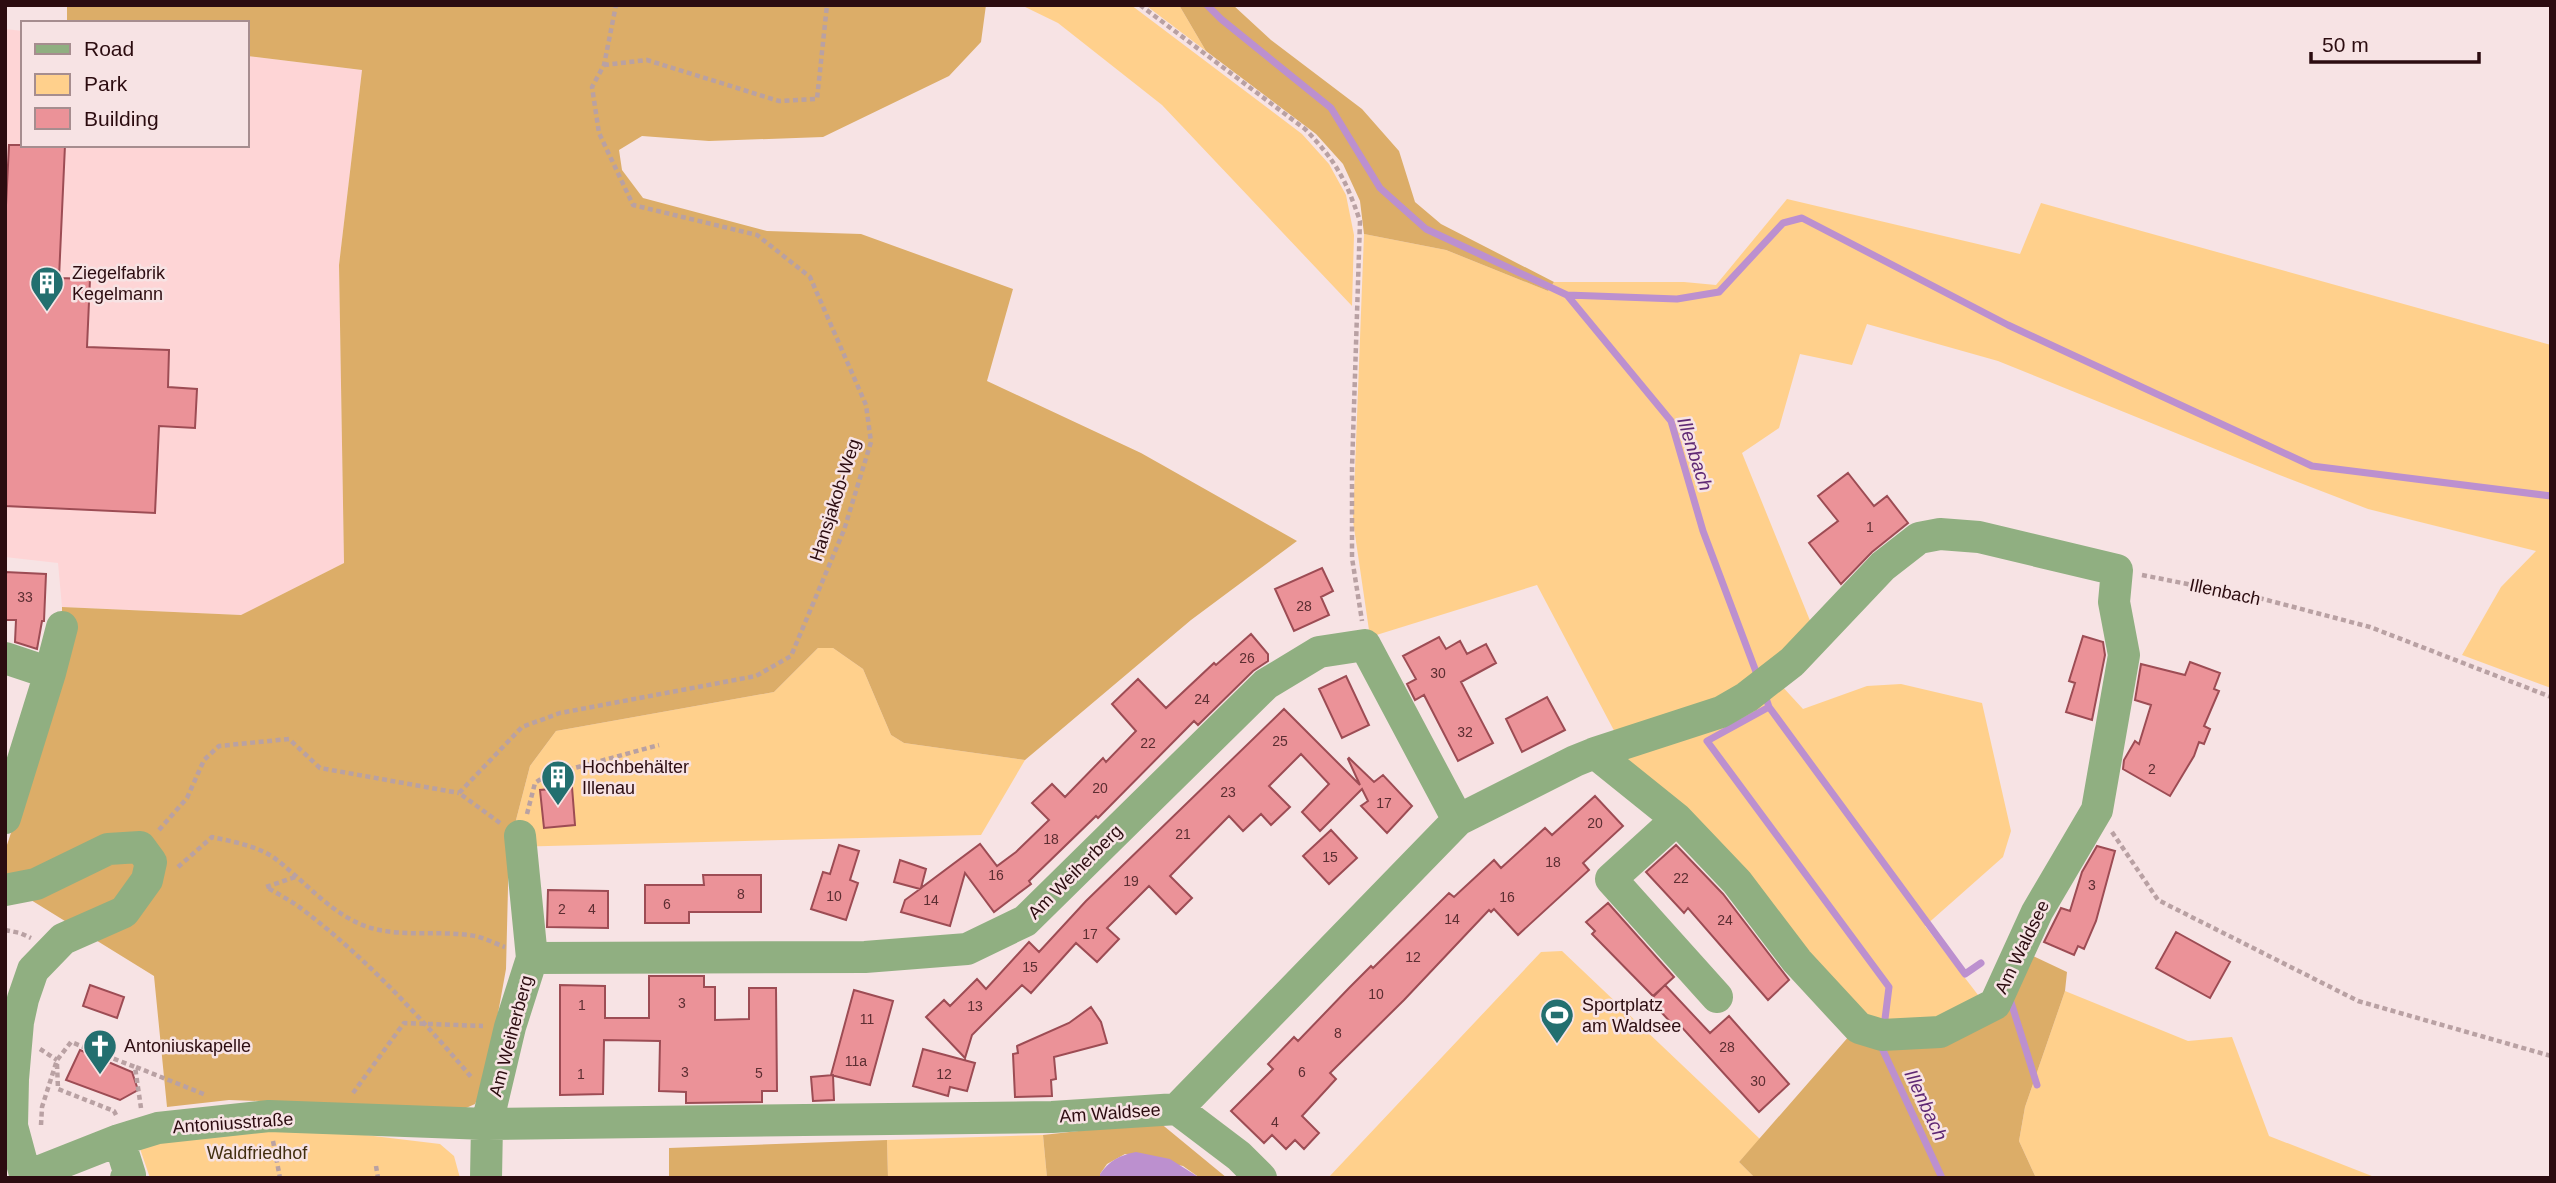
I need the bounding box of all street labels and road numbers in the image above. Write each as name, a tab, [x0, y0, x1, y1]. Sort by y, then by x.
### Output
street label: Hansjakob-Weg	[806, 436, 864, 564]
street label: Illenbach	[2188, 575, 2262, 609]
street label: Am Weiherberg	[1024, 821, 1126, 923]
street label: Am Waldsee	[1991, 897, 2053, 997]
street label: Am Weiherberg	[485, 973, 537, 1099]
street label: Am Waldsee	[1059, 1099, 1161, 1127]
street label: Antoniusstraße	[172, 1109, 294, 1137]

